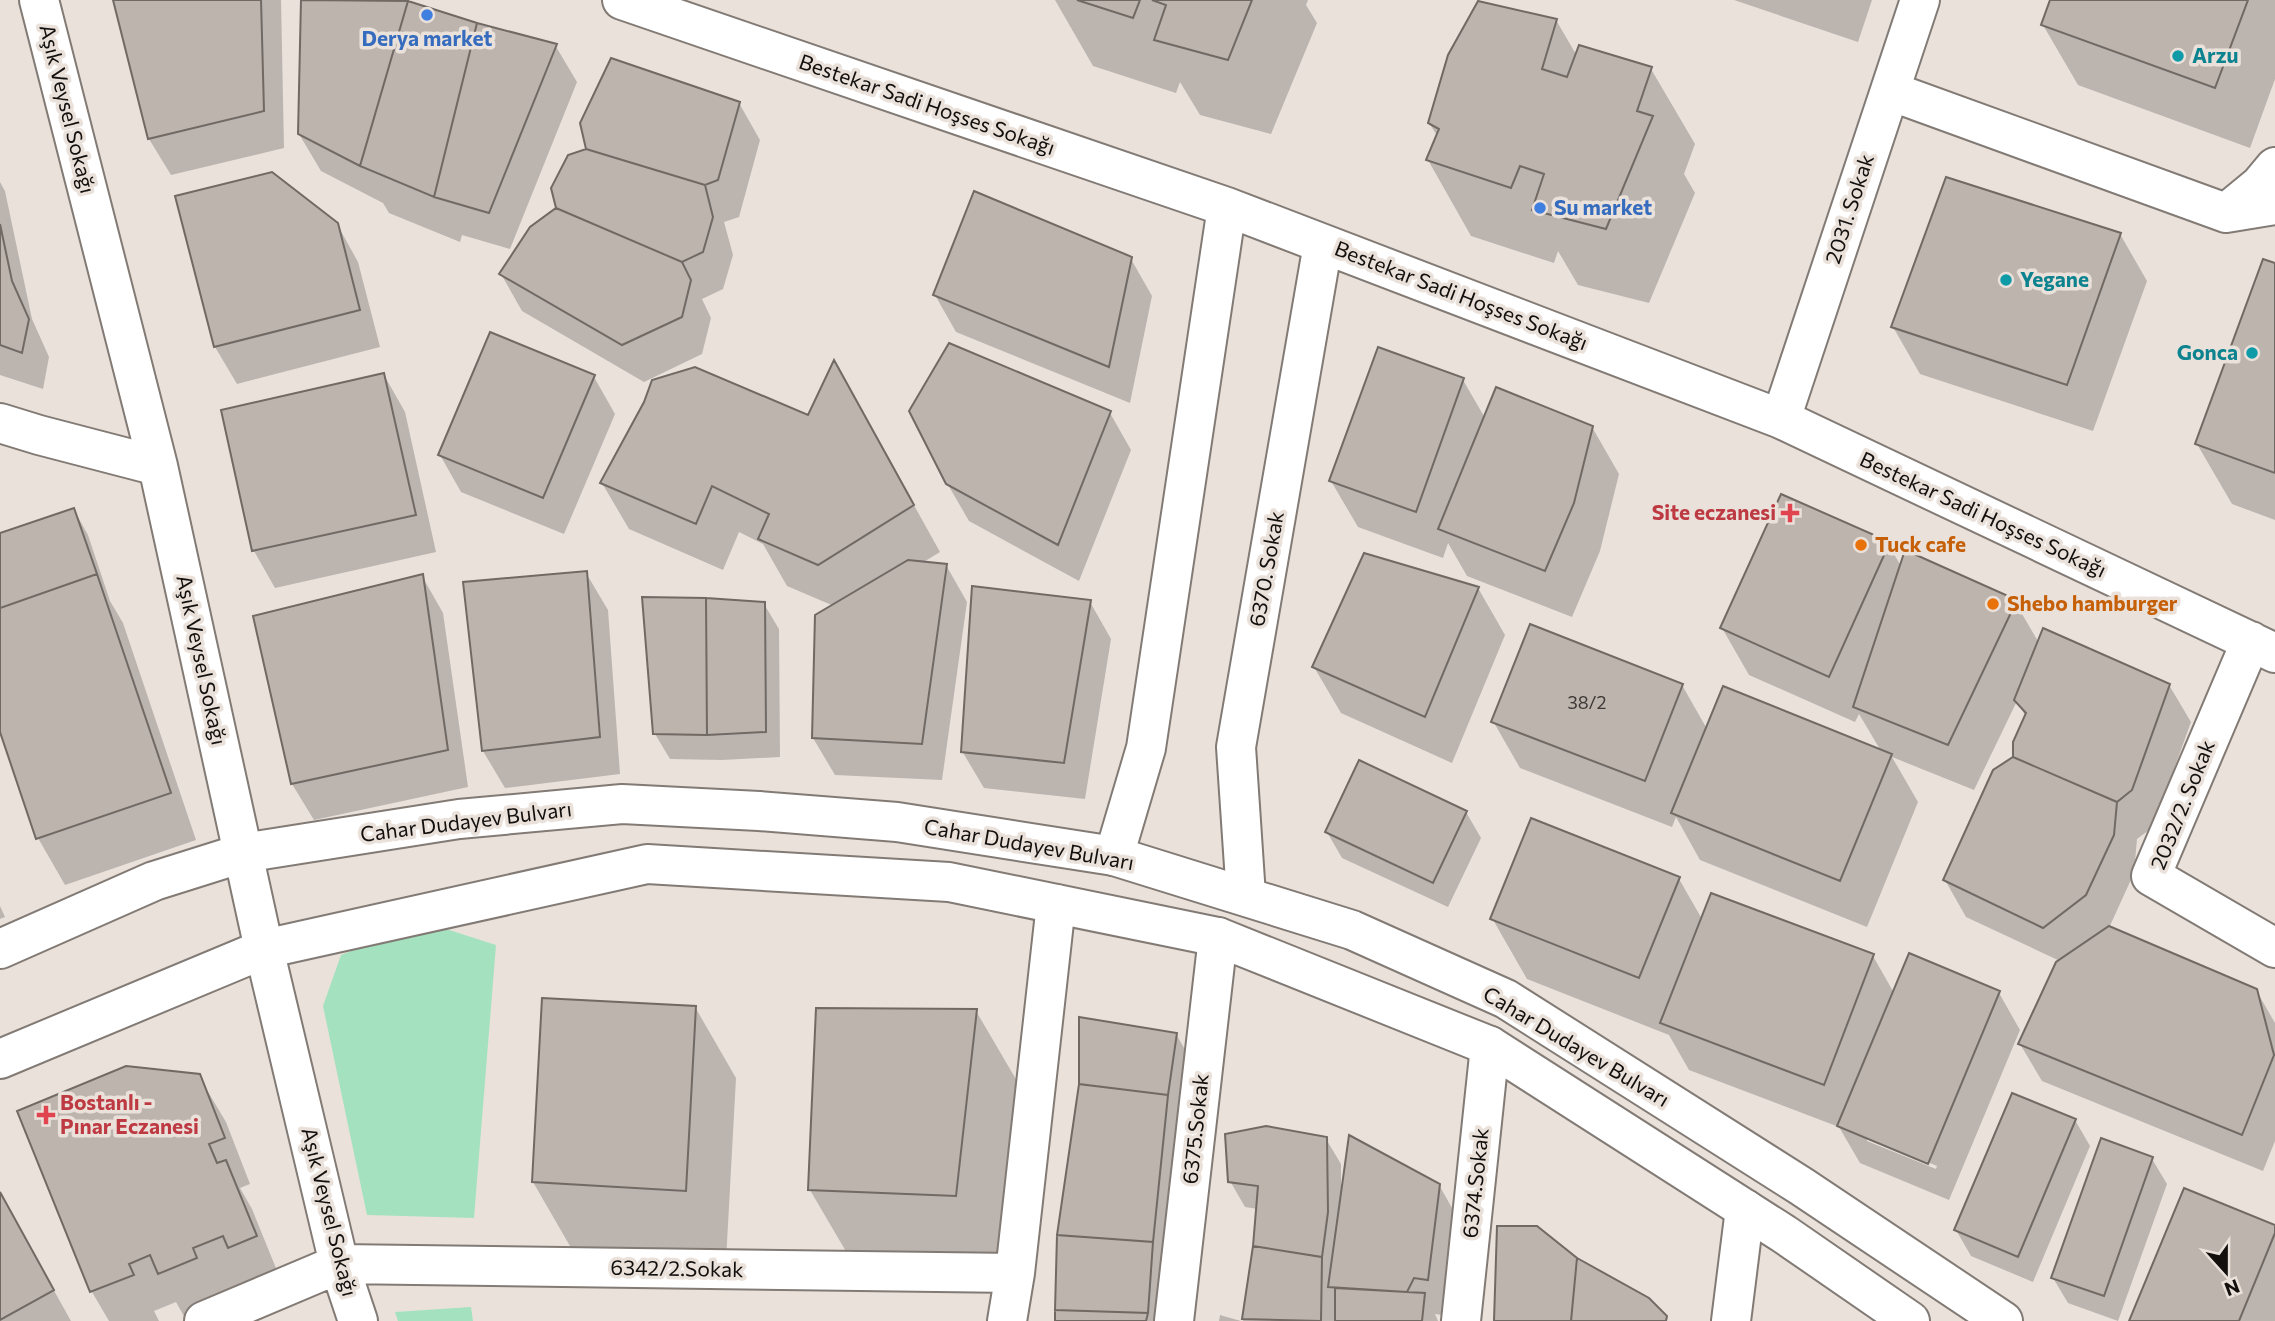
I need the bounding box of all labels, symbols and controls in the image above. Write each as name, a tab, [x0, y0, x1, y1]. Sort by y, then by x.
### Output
marker: Derya market	[419, 7, 435, 23]
street label: Aşık Veysel Sokağı	[35, 22, 102, 196]
place label: Derya market	[362, 25, 493, 50]
place label: Arzu	[2192, 42, 2239, 67]
street label: Bestekar Sadi Hoşses Sokağı	[796, 48, 1059, 159]
marker: Arzu	[2170, 48, 2186, 64]
street label: 2031. Sokak	[1819, 151, 1878, 267]
place label: Su market	[1554, 194, 1652, 219]
marker: Su market	[1532, 200, 1548, 216]
street label: Bestekar Sadi Hoşses Sokağı	[1331, 235, 1592, 354]
place label: Yegane	[2020, 266, 2089, 291]
marker: Yegane	[1998, 272, 2014, 288]
place label: Gonca	[2177, 339, 2238, 364]
marker: Gonca	[2244, 345, 2260, 361]
street label: Bestekar Sadi Hoşses Sokağı	[1856, 445, 2111, 582]
place label: Site eczanesi	[1652, 499, 1776, 524]
marker: Site eczanesi	[1782, 505, 1798, 521]
street label: 6370. Sokak	[1243, 509, 1288, 628]
place label: Tuck cafe	[1875, 531, 1966, 556]
marker: Tuck cafe	[1853, 537, 1869, 553]
street label: Aşık Veysel Sokağı	[172, 572, 233, 747]
place label: Shebo hamburger	[2007, 590, 2178, 615]
marker: Shebo hamburger	[1985, 596, 2001, 612]
house number: 38/2	[1568, 691, 1606, 713]
street label: 2032/2. Sokak	[2144, 736, 2219, 873]
street label: Cahar Dudayev Bulvarı	[359, 795, 573, 846]
street label: Cahar Dudayev Bulvarı	[922, 813, 1136, 874]
street label: Cahar Dudayev Bulvarı	[1479, 980, 1674, 1111]
street label: 6375.Sokak	[1176, 1072, 1213, 1185]
place label: Bostanlı - Pınar Eczanesi	[60, 1089, 199, 1138]
marker: Bostanlı - Pınar Eczanesi	[38, 1107, 54, 1123]
street label: Aşık Veysel Sokağı	[297, 1125, 364, 1299]
street label: 6374.Sokak	[1456, 1127, 1493, 1239]
north arrow	[2191, 1237, 2261, 1307]
street label: 6342/2.Sokak	[610, 1254, 744, 1281]
text: N	[2221, 1275, 2243, 1302]

